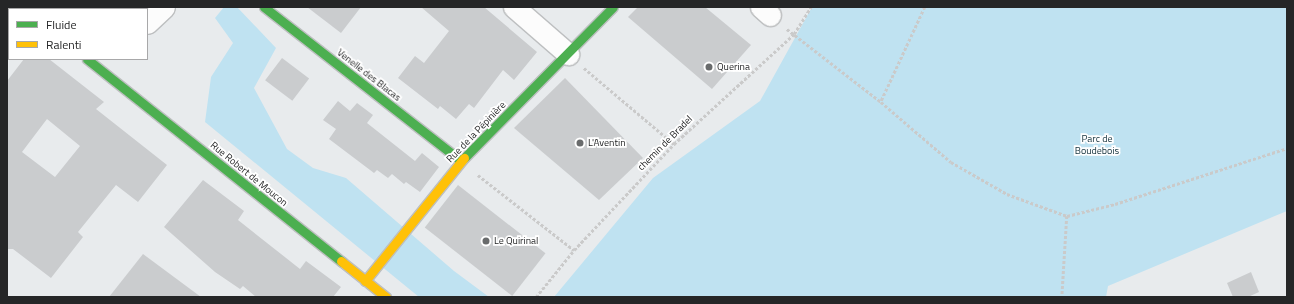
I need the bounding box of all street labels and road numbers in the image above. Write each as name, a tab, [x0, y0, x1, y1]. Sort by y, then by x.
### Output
street label: Venelle des Blacas	[335, 46, 403, 104]
street label: Rue de la Pépinière	[444, 99, 508, 165]
street label: chemin de Bradel	[635, 113, 695, 173]
street label: Rue Robert de Moucon	[208, 139, 290, 209]

